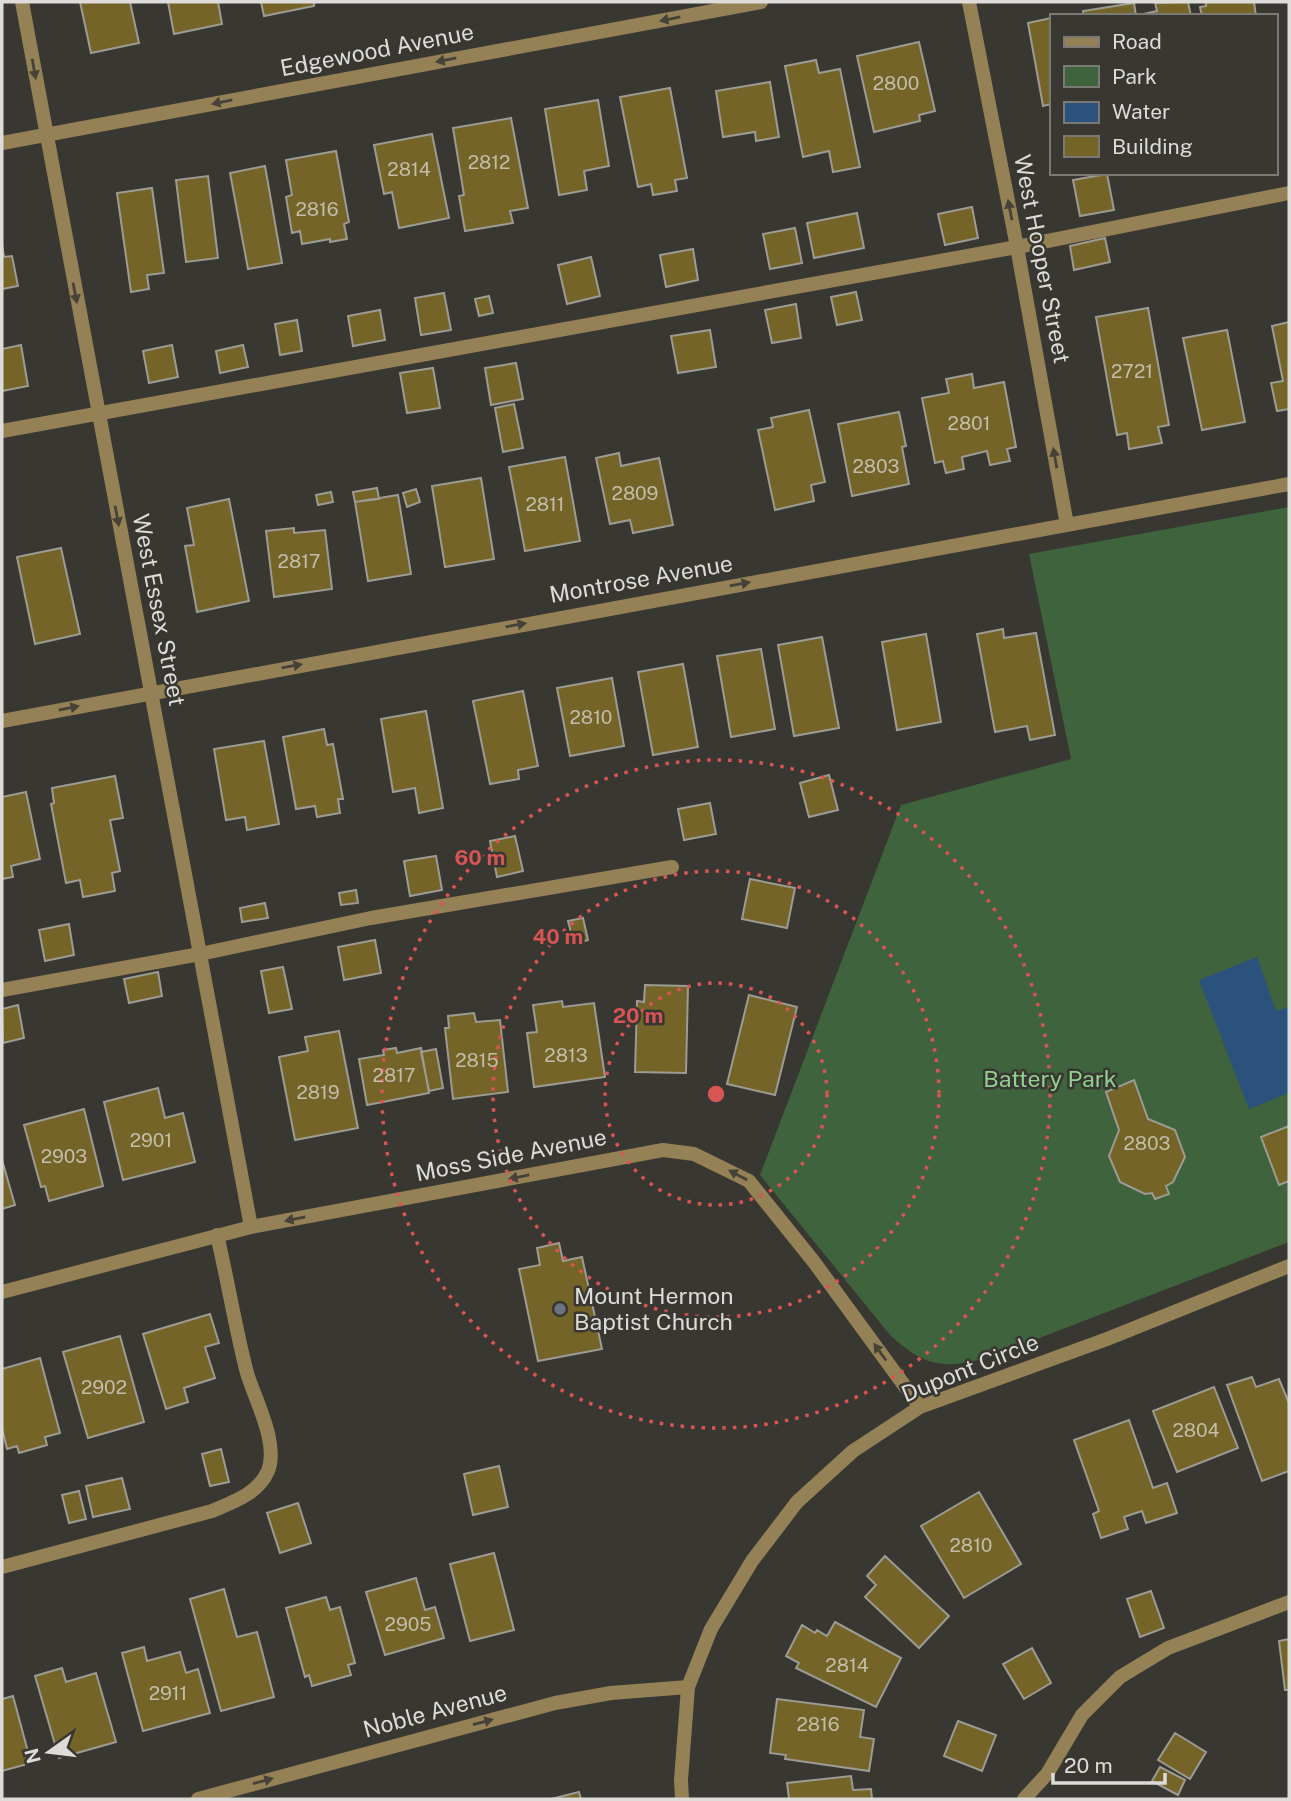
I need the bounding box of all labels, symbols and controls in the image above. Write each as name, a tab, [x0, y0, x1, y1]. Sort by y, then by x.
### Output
one-way arrow	[659, 13, 681, 24]
legend	[1050, 14, 1277, 175]
street label: Edgewood Avenue	[278, 17, 476, 82]
text: Road	[1112, 29, 1162, 54]
one-way arrow	[435, 55, 457, 66]
one-way arrow	[29, 58, 40, 80]
text: Park	[1112, 64, 1157, 89]
house number: 2800	[873, 72, 919, 94]
one-way arrow	[211, 97, 233, 108]
text: Water	[1112, 99, 1170, 124]
text: Building	[1112, 134, 1193, 159]
house number: 2812	[468, 151, 510, 173]
street label: West Hooper Street	[1009, 152, 1076, 365]
house number: 2814	[387, 158, 431, 180]
house number: 2816	[295, 198, 339, 220]
one-way arrow	[1004, 199, 1015, 221]
one-way arrow	[70, 282, 81, 304]
house number: 2721	[1111, 360, 1153, 382]
house number: 2801	[948, 412, 990, 434]
one-way arrow	[1049, 447, 1060, 469]
house number: 2803	[853, 455, 900, 477]
house number: 2809	[612, 482, 658, 504]
house number: 2811	[525, 493, 565, 515]
one-way arrow	[112, 505, 123, 527]
street label: West Essex Street	[128, 512, 191, 708]
street label: Montrose Avenue	[547, 549, 735, 608]
house number: 2817	[278, 550, 320, 572]
one-way arrow	[729, 578, 751, 589]
one-way arrow	[505, 619, 527, 630]
one-way arrow	[282, 661, 304, 672]
one-way arrow	[58, 702, 80, 713]
house number: 2810	[570, 706, 613, 728]
text: 60 m	[455, 845, 505, 870]
text: 40 m	[533, 924, 583, 949]
text: 20 m	[613, 1003, 663, 1028]
house number: 2813	[544, 1044, 588, 1066]
house number: 2815	[455, 1049, 499, 1071]
house number: 2817	[373, 1064, 415, 1086]
park label: Battery Park	[983, 1065, 1117, 1092]
house number: 2819	[296, 1081, 340, 1103]
centre of rings	[704, 1082, 728, 1106]
street label: Moss Side Avenue	[413, 1123, 609, 1186]
house number: 2901	[130, 1129, 172, 1151]
house number: 2803	[1124, 1132, 1171, 1154]
house number: 2903	[41, 1145, 87, 1167]
one-way arrow	[728, 1170, 748, 1182]
one-way arrow	[508, 1171, 530, 1182]
one-way arrow	[284, 1213, 306, 1224]
place label: Mount Hermon Baptist Church	[574, 1282, 734, 1335]
marker: Mount Hermon Baptist Church	[552, 1301, 568, 1317]
street label: Dupont Circle	[897, 1328, 1042, 1407]
one-way arrow	[873, 1343, 887, 1361]
house number: 2902	[81, 1376, 127, 1398]
house number: 2804	[1172, 1419, 1220, 1441]
house number: 2810	[950, 1534, 993, 1556]
house number: 2905	[385, 1613, 431, 1635]
house number: 2814	[825, 1654, 869, 1676]
street label: Noble Avenue	[360, 1678, 510, 1743]
house number: 2911	[149, 1682, 187, 1704]
house number: 2816	[796, 1713, 840, 1735]
one-way arrow	[472, 1716, 494, 1727]
north arrow	[14, 1717, 84, 1787]
scale bar	[1053, 1742, 1165, 1786]
text: N	[20, 1746, 45, 1766]
text: 20 m	[1064, 1753, 1113, 1778]
one-way arrow	[253, 1776, 274, 1786]

